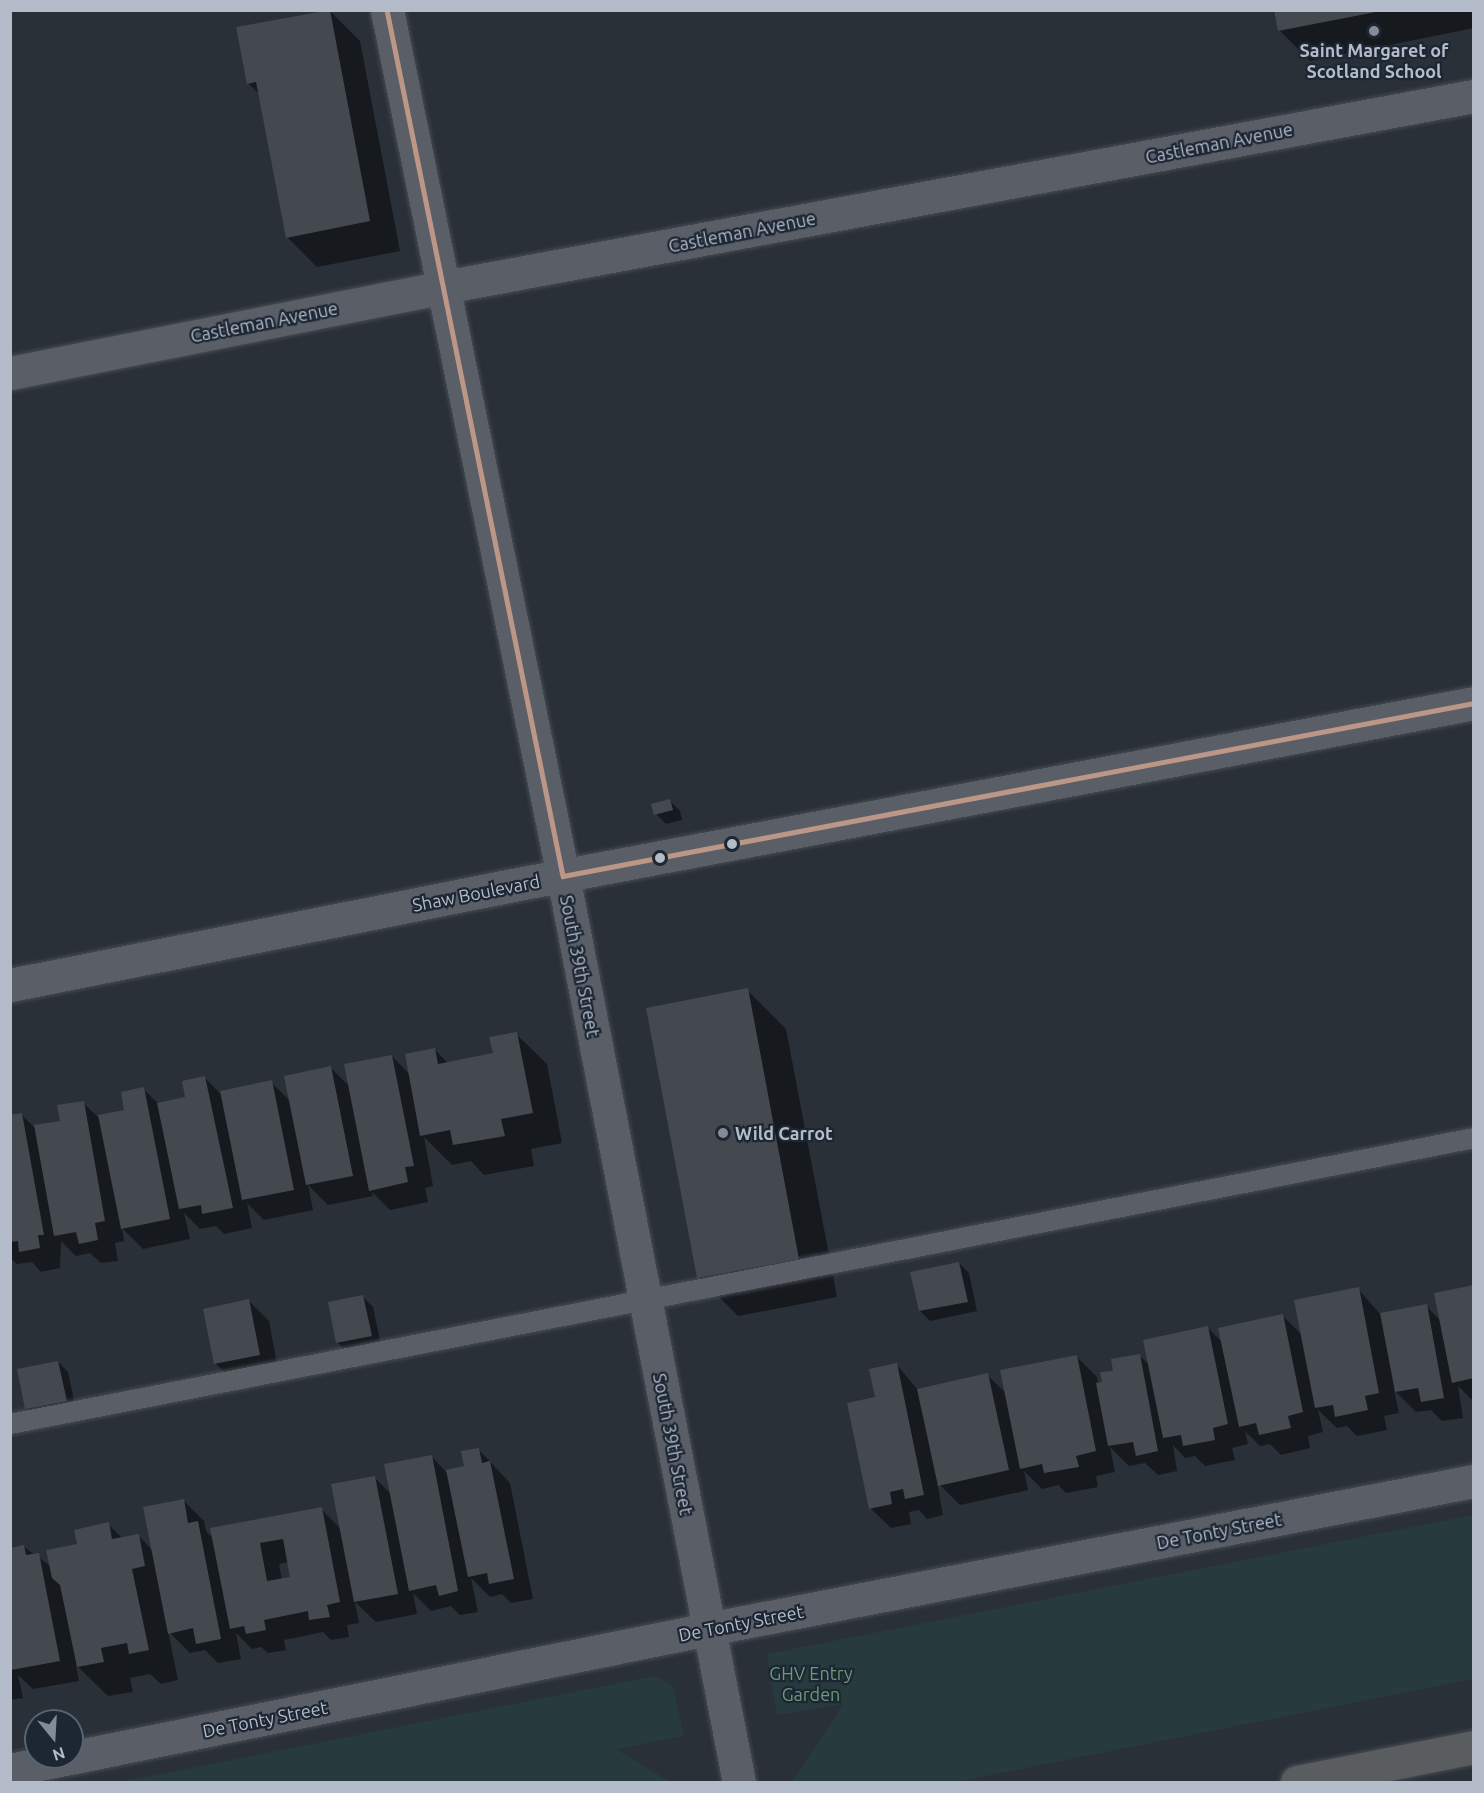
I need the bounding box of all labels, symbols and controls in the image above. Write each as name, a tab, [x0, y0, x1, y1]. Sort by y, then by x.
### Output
marker: Saint Margaret of Scotland School	[1367, 24, 1381, 38]
place label: Saint Margaret of Scotland School	[1299, 40, 1449, 82]
street label: Castleman Avenue	[1143, 118, 1295, 168]
street label: Castleman Avenue	[666, 207, 818, 257]
street label: Castleman Avenue	[188, 297, 340, 347]
unlabelled marker	[726, 838, 738, 850]
unlabelled marker	[654, 852, 666, 864]
street label: Shaw Boulevard	[410, 870, 542, 916]
street label: South 39th Street	[556, 893, 604, 1039]
place label: Wild Carrot	[735, 1122, 833, 1144]
marker: Wild Carrot	[716, 1126, 730, 1140]
street label: South 39th Street	[649, 1371, 697, 1517]
street label: De Tonty Street	[1155, 1508, 1283, 1554]
street label: De Tonty Street	[677, 1600, 805, 1646]
park label: GHV Entry Garden	[769, 1663, 853, 1706]
street label: De Tonty Street	[201, 1696, 329, 1742]
north arrow	[24, 1709, 84, 1769]
text: N	[50, 1744, 67, 1765]

